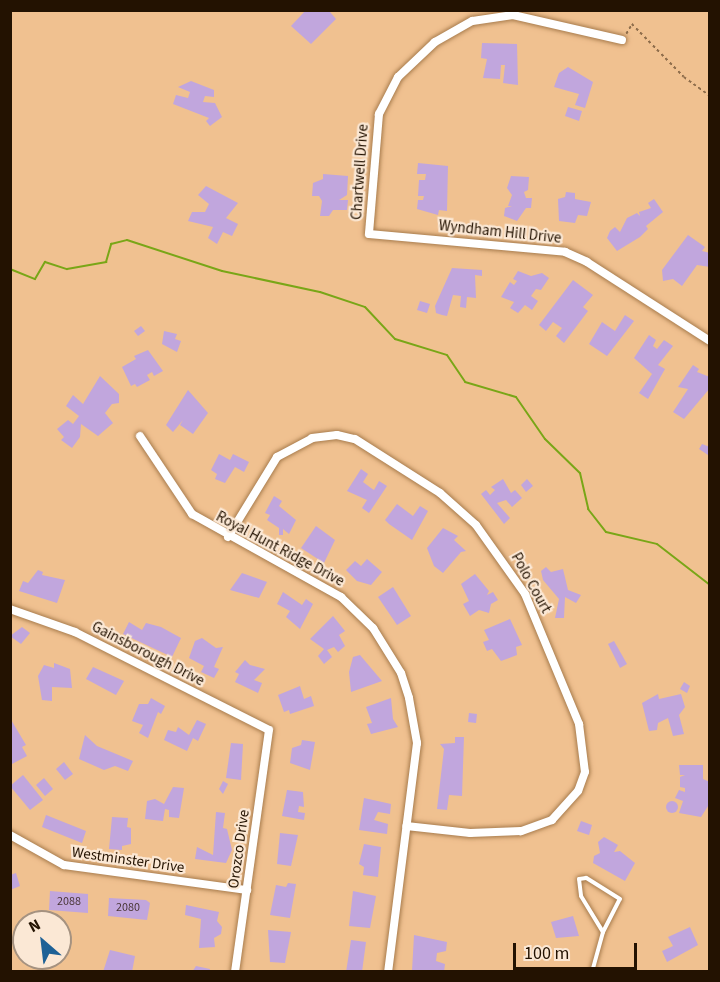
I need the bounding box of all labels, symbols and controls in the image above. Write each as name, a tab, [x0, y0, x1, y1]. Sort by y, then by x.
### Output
street label: Chartwell Drive	[348, 124, 372, 220]
street label: Wyndham Hill Drive	[438, 217, 562, 247]
street label: Royal Hunt Ridge Drive	[213, 508, 347, 590]
street label: Polo Court	[507, 550, 555, 616]
street label: Gainsborough Drive	[89, 618, 207, 690]
street label: Orozco Drive	[225, 808, 253, 890]
street label: Westminster Drive	[70, 843, 186, 877]
house number: 2088	[57, 895, 81, 909]
house number: 2080	[116, 901, 140, 915]
north arrow	[12, 910, 72, 970]
text: N	[25, 914, 44, 938]
scale bar	[516, 931, 640, 969]
text: 100 m	[524, 941, 569, 966]

